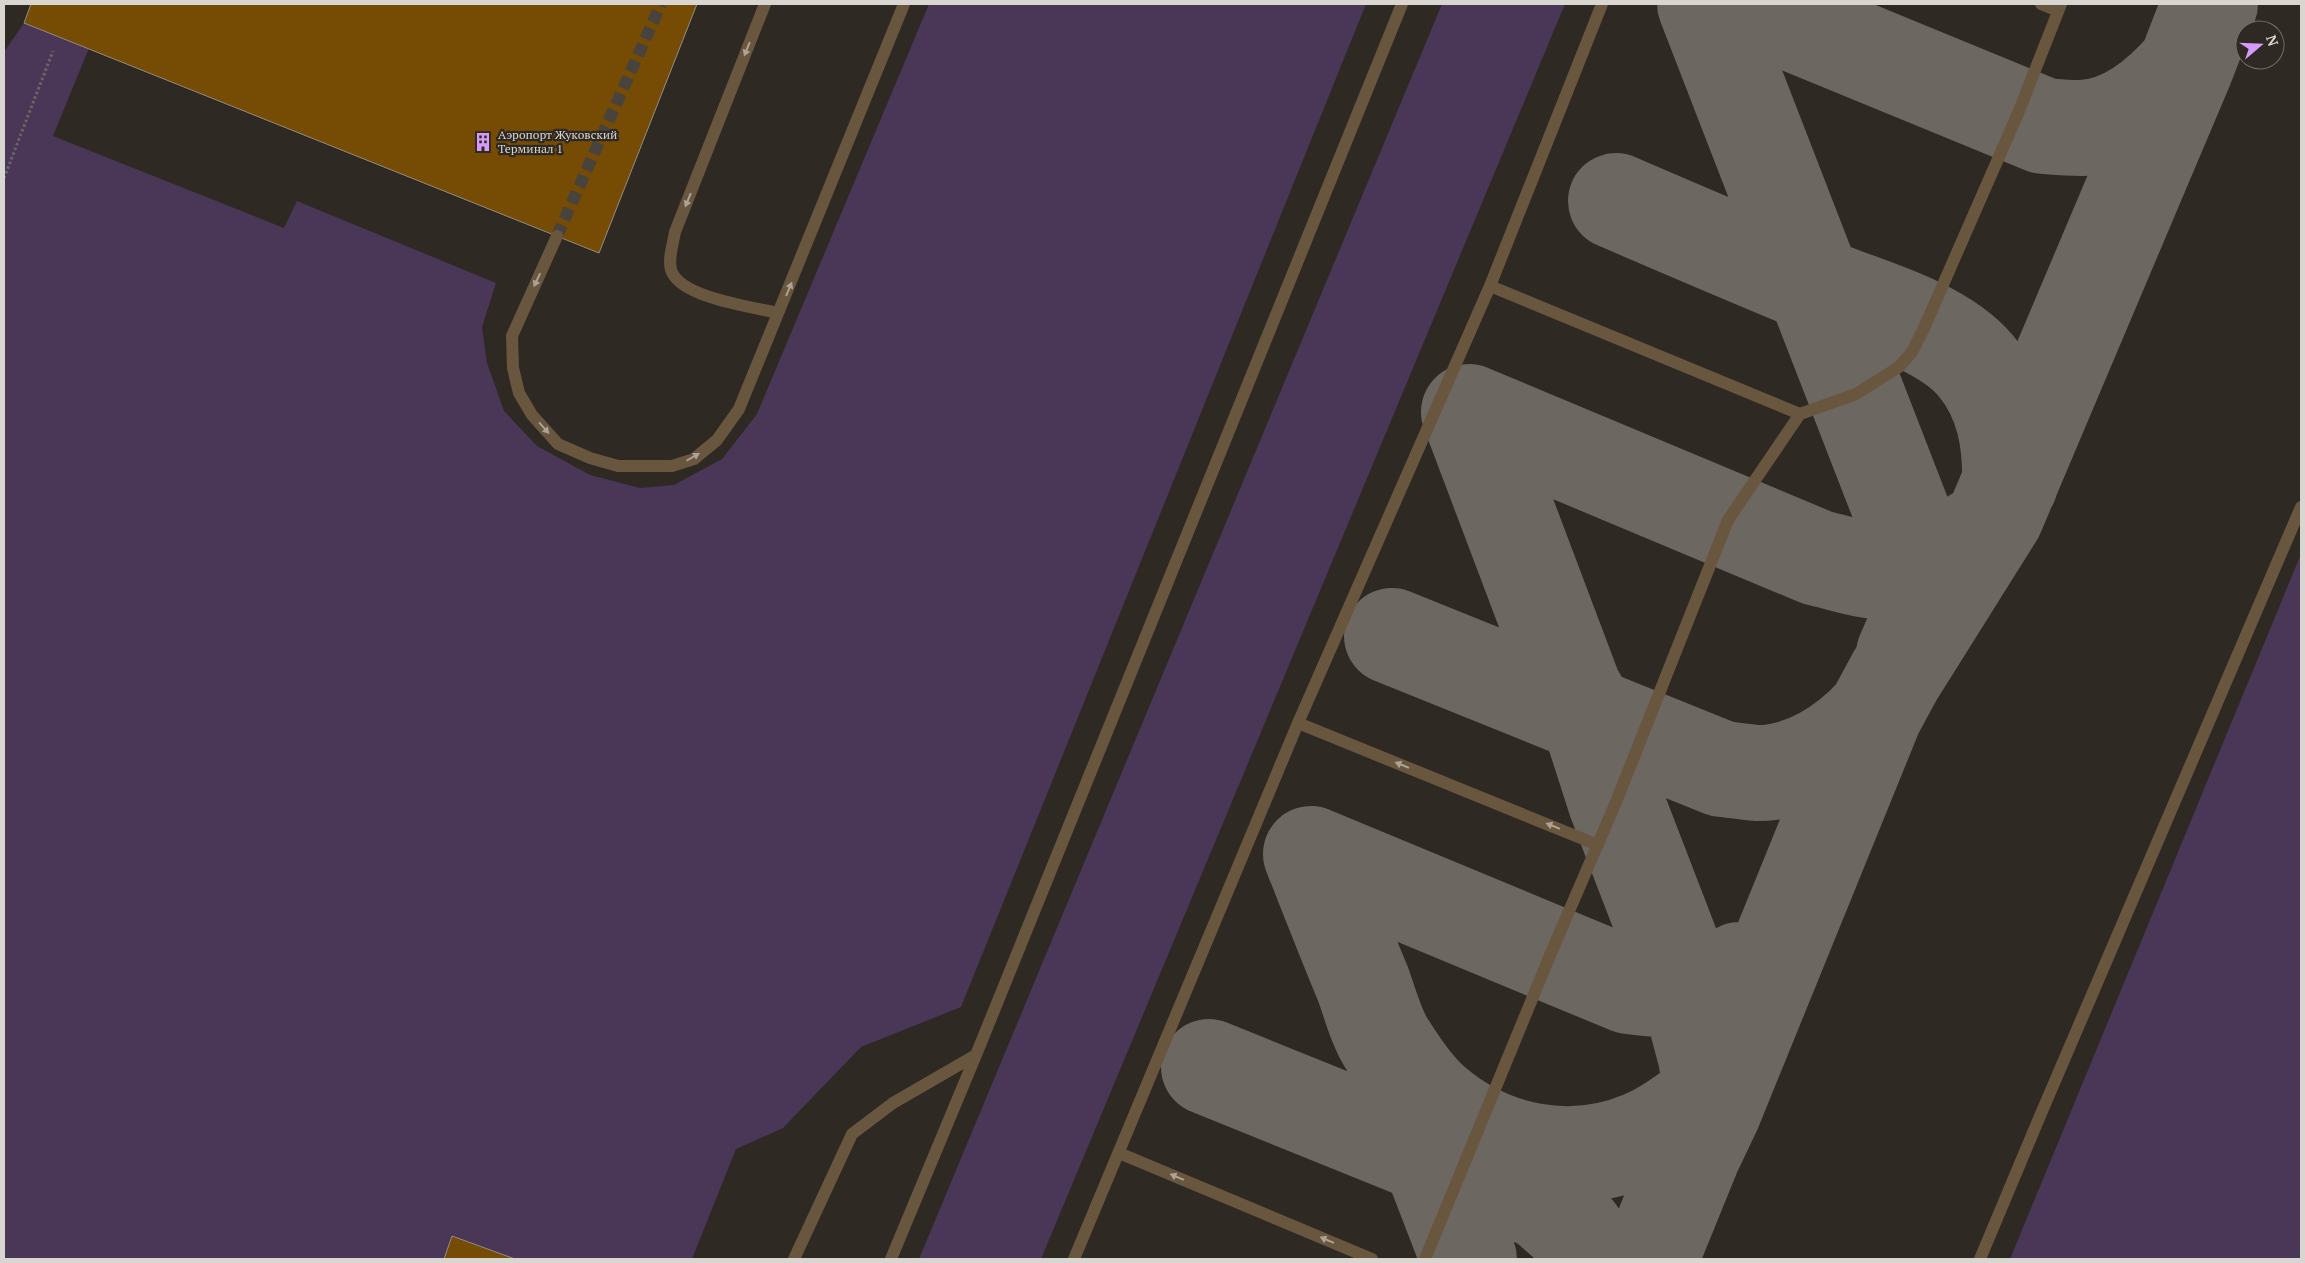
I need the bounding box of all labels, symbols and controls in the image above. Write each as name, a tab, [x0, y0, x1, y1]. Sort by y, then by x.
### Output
north arrow	[2235, 20, 2285, 70]
text: N	[2262, 32, 2284, 49]
one-way arrow	[743, 42, 751, 56]
place label: Аэропорт Жуковский Терминал 1	[498, 127, 617, 156]
building icon: Аэропорт Жуковский Терминал 1	[472, 131, 494, 153]
one-way arrow	[684, 193, 692, 208]
one-way arrow	[533, 273, 541, 287]
one-way arrow	[786, 282, 794, 296]
one-way arrow	[538, 422, 550, 434]
one-way arrow	[686, 453, 701, 461]
one-way arrow	[1395, 761, 1410, 768]
one-way arrow	[1546, 822, 1560, 830]
one-way arrow	[1169, 1173, 1184, 1181]
one-way arrow	[1320, 1236, 1334, 1244]

